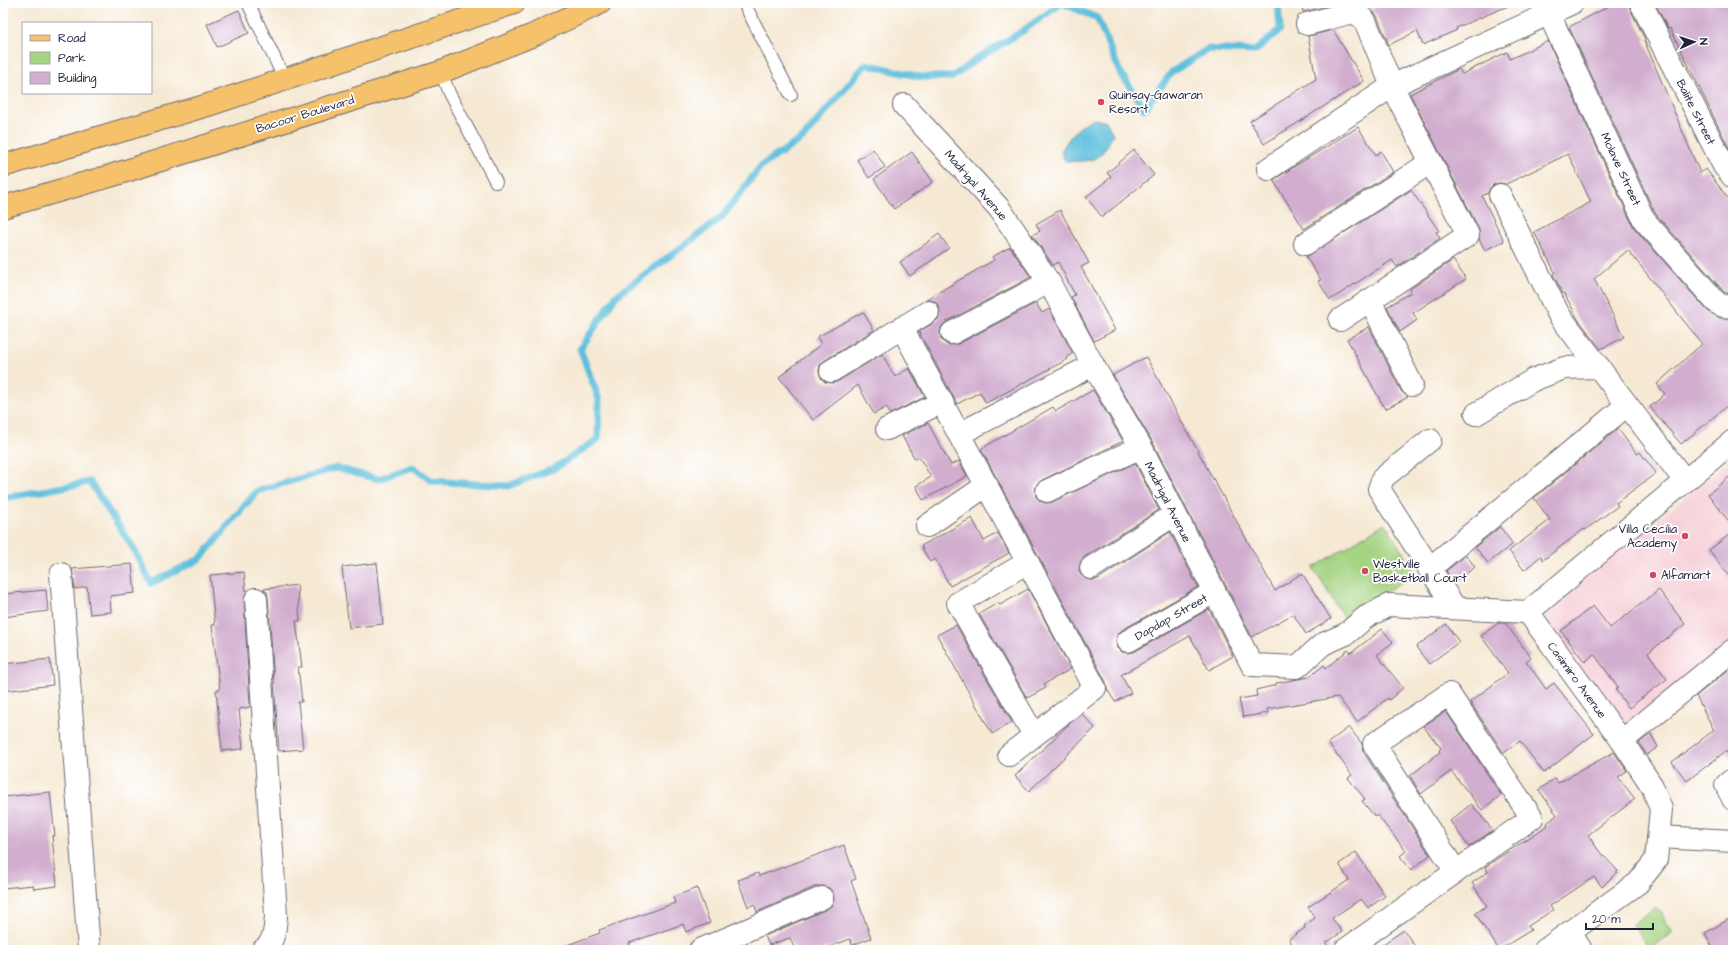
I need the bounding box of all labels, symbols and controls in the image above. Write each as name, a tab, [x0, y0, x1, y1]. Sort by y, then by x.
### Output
legend	[22, 22, 152, 94]
north arrow	[1674, 22, 1714, 62]
text: Road	[58, 30, 86, 47]
text: N	[1696, 38, 1711, 45]
text: Park	[58, 50, 86, 67]
text: Building	[58, 70, 96, 88]
street label: Balite Street	[1672, 77, 1719, 148]
place label: Quinsay-Gawaran Resort	[1109, 87, 1203, 118]
street label: Bacoor Boulevard	[254, 91, 356, 138]
marker: Quinsay-Gawaran Resort	[1096, 97, 1106, 107]
street label: Molave Street	[1596, 130, 1645, 209]
street label: Madrigal Avenue	[939, 146, 1011, 225]
street label: Madrigal Avenue	[1139, 459, 1195, 546]
place label: Villa Cecilia Academy	[1619, 521, 1677, 553]
marker: Villa Cecilia Academy	[1680, 531, 1690, 541]
place label: Westville Basketball Court	[1373, 556, 1467, 587]
marker: Westville Basketball Court	[1360, 566, 1370, 576]
place label: Alfamart	[1661, 567, 1711, 584]
marker: Alfamart	[1648, 570, 1658, 580]
street label: Dapdap Street	[1132, 590, 1211, 645]
street label: Casimiro Avenue	[1543, 639, 1610, 722]
scale bar	[1586, 905, 1653, 931]
text: 20 m	[1592, 911, 1621, 928]

